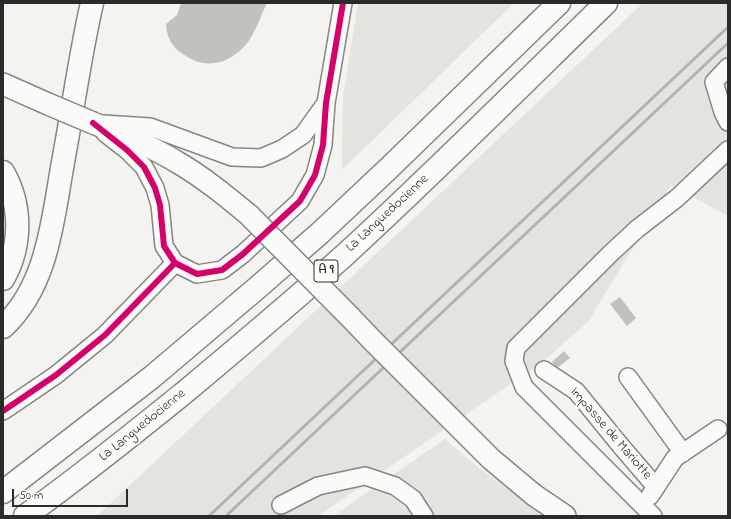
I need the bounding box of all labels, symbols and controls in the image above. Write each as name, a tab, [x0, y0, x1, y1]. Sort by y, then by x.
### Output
street label: La Languedocienne	[343, 171, 433, 257]
road number: A 9	[314, 260, 338, 282]
street label: Impasse de Mariotte	[565, 384, 655, 484]
street label: La Languedocienne	[96, 386, 190, 466]
scale bar	[14, 481, 130, 507]
text: 50 m	[19, 487, 43, 505]

